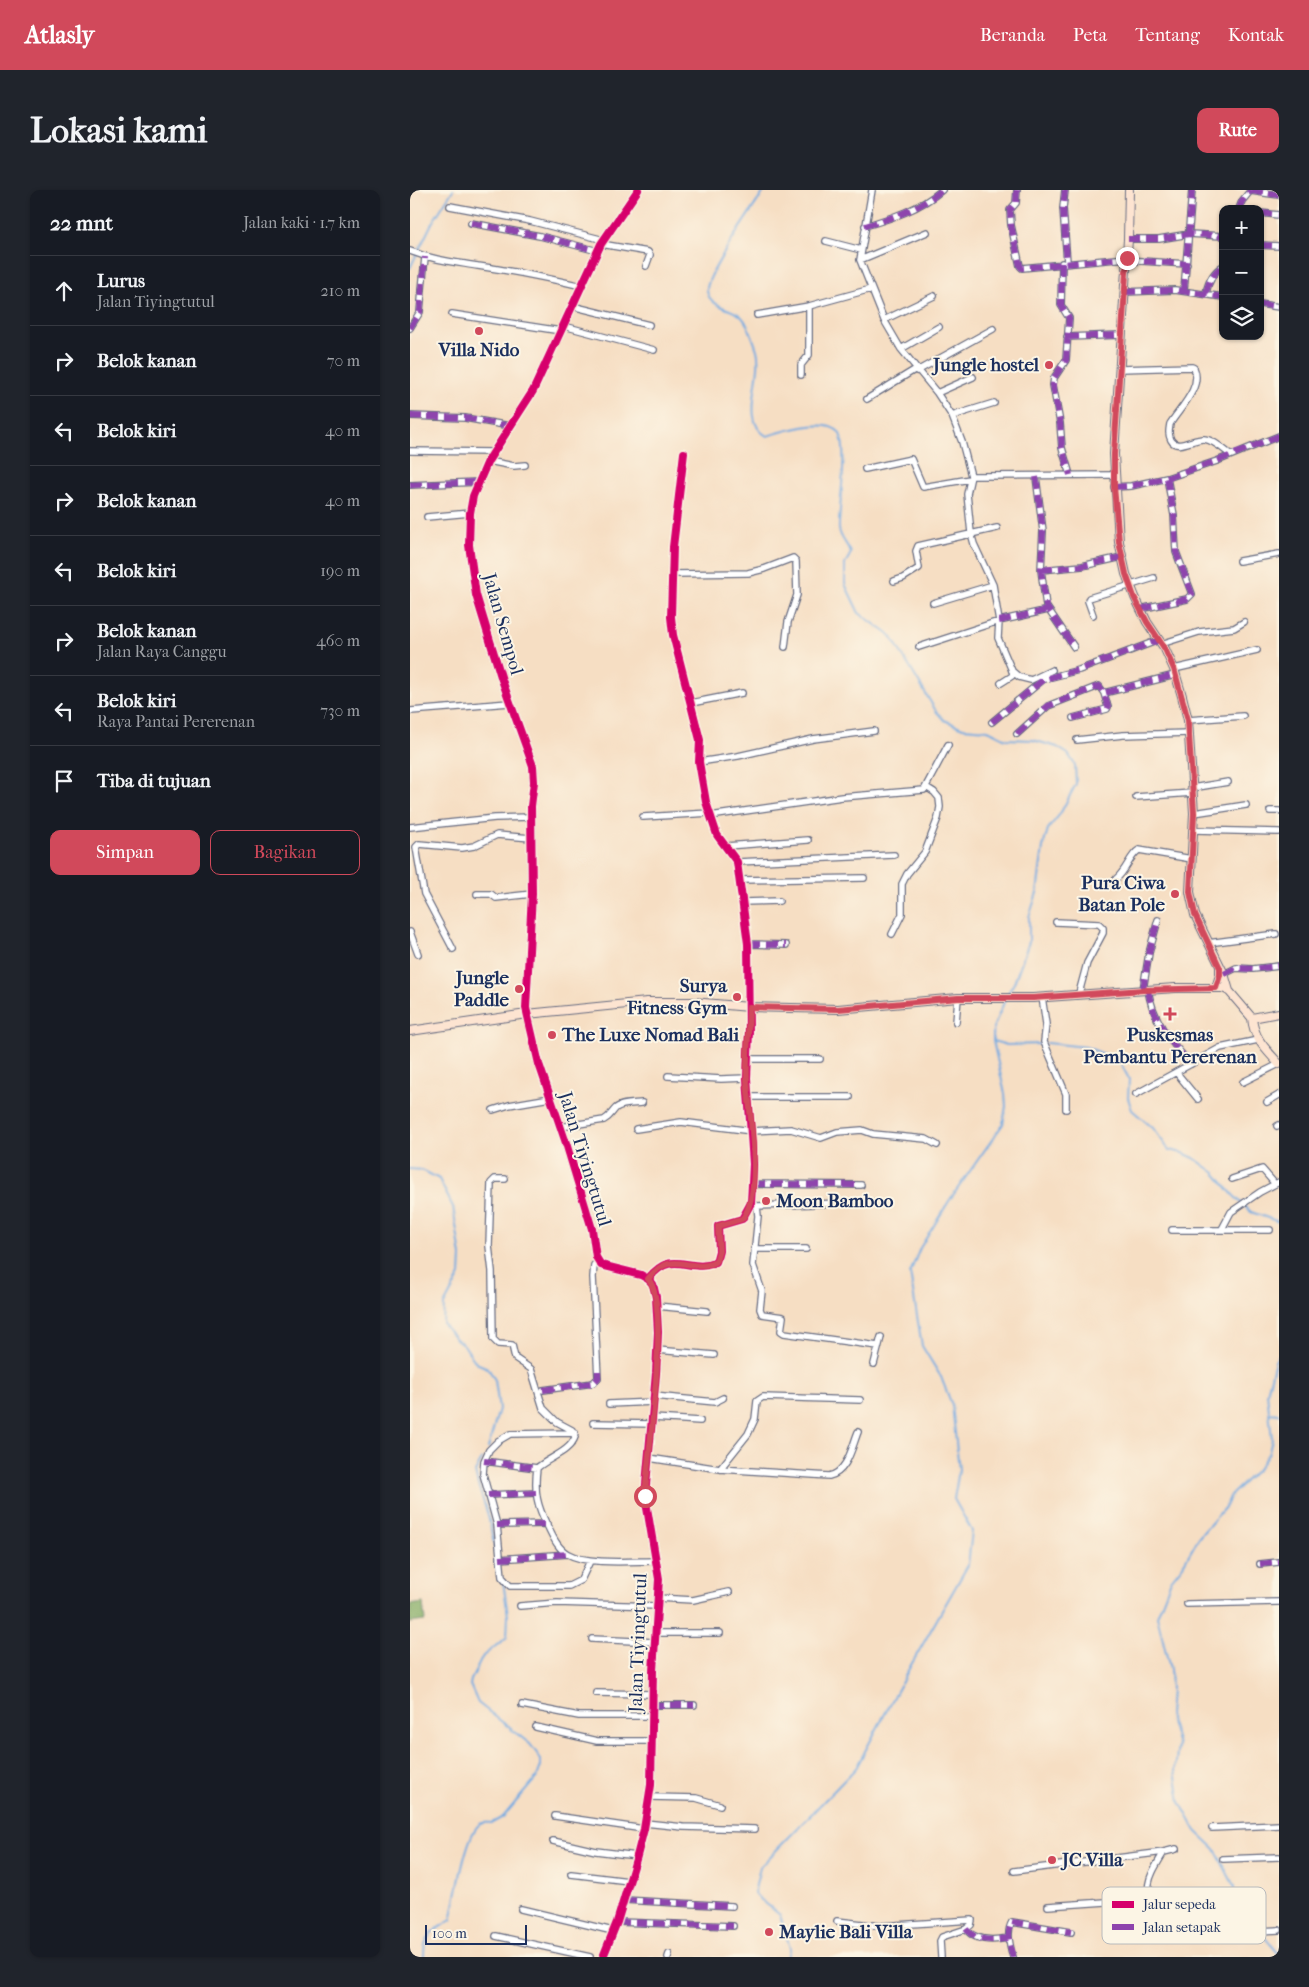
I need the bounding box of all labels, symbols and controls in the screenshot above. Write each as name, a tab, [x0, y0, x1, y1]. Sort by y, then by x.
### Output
text: Atlasly	[25, 21, 94, 49]
text: Beranda	[980, 25, 1045, 46]
text: Peta	[1073, 25, 1107, 46]
text: Tentang	[1135, 25, 1200, 46]
text: Kontak	[1228, 25, 1284, 46]
button: Rute	[1197, 108, 1279, 153]
text: Lokasi kami	[30, 110, 207, 151]
map controls	[1219, 205, 1264, 340]
button: +	[1219, 205, 1264, 250]
text: 22 mnt	[50, 211, 113, 235]
text: Jalan kaki · 1.7 km	[243, 213, 360, 232]
route end	[1116, 247, 1139, 270]
button: −	[1219, 250, 1264, 295]
text: Lurus	[97, 270, 145, 292]
icon: ahead	[50, 277, 78, 305]
text: 210 m	[321, 281, 360, 300]
text: Jalan Tiyingtutul	[97, 292, 215, 311]
button: layers	[1219, 295, 1264, 340]
marker: Villa Nido	[473, 325, 485, 337]
place label: Villa Nido	[438, 339, 520, 361]
icon: right	[50, 347, 78, 375]
text: Belok kanan	[97, 350, 197, 372]
text: 70 m	[327, 351, 360, 370]
place label: Jungle hostel	[931, 354, 1040, 376]
marker: Jungle hostel	[1043, 359, 1055, 371]
icon: left	[50, 417, 78, 445]
text: Belok kiri	[97, 420, 176, 442]
text: 40 m	[325, 421, 360, 440]
icon: right	[50, 487, 78, 515]
text: Belok kanan	[97, 490, 197, 512]
text: 40 m	[325, 491, 360, 510]
icon: left	[50, 557, 78, 585]
text: Belok kiri	[97, 560, 176, 582]
text: 190 m	[320, 561, 360, 580]
street label: Jalan Sempol	[477, 569, 528, 677]
text: Belok kanan	[97, 620, 197, 642]
icon: right	[50, 627, 78, 655]
text: 460 m	[316, 631, 360, 650]
text: Jalan Raya Canggu	[97, 642, 227, 661]
text: Belok kiri	[97, 690, 176, 712]
icon: left	[50, 697, 78, 725]
text: 730 m	[320, 701, 360, 720]
text: Raya Pantai Pererenan	[97, 712, 255, 731]
icon: arrive	[50, 767, 78, 795]
text: Tiba di tujuan	[97, 770, 211, 792]
button: Simpan	[50, 830, 200, 875]
button: Bagikan	[210, 830, 360, 875]
place label: Pura Ciwa Batan Pole	[1078, 872, 1166, 916]
marker: Pura Ciwa Batan Pole	[1169, 888, 1181, 900]
place label: Jungle Paddle	[454, 967, 510, 1011]
place label: Surya Fitness Gym	[626, 975, 728, 1019]
marker: Jungle Paddle	[513, 983, 525, 995]
marker: Surya Fitness Gym	[731, 991, 743, 1003]
marker: Puskesmas Pembantu Pererenan	[1163, 1007, 1177, 1021]
place label: The Luxe Nomad Bali	[561, 1024, 739, 1046]
place label: Puskesmas Pembantu Pererenan	[1083, 1024, 1258, 1068]
marker: The Luxe Nomad Bali	[546, 1029, 558, 1041]
street label: Jalan Tiyingtutul	[553, 1087, 616, 1229]
place label: Moon Bamboo	[775, 1190, 894, 1212]
marker: Moon Bamboo	[760, 1195, 772, 1207]
route start	[634, 1485, 657, 1508]
street label: Jalan Tiyingtutul	[624, 1573, 651, 1715]
place label: JC Villa	[1060, 1849, 1124, 1871]
marker: JC Villa	[1046, 1854, 1058, 1866]
legend	[1102, 1887, 1266, 1944]
text: Jalur sepeda	[1142, 1896, 1216, 1913]
text: Jalan setapak	[1142, 1919, 1222, 1936]
place label: Maylie Bali Villa	[778, 1921, 914, 1943]
scale bar	[425, 1922, 528, 1945]
text: 100 m	[432, 1925, 467, 1942]
marker: Maylie Bali Villa	[763, 1926, 775, 1938]

